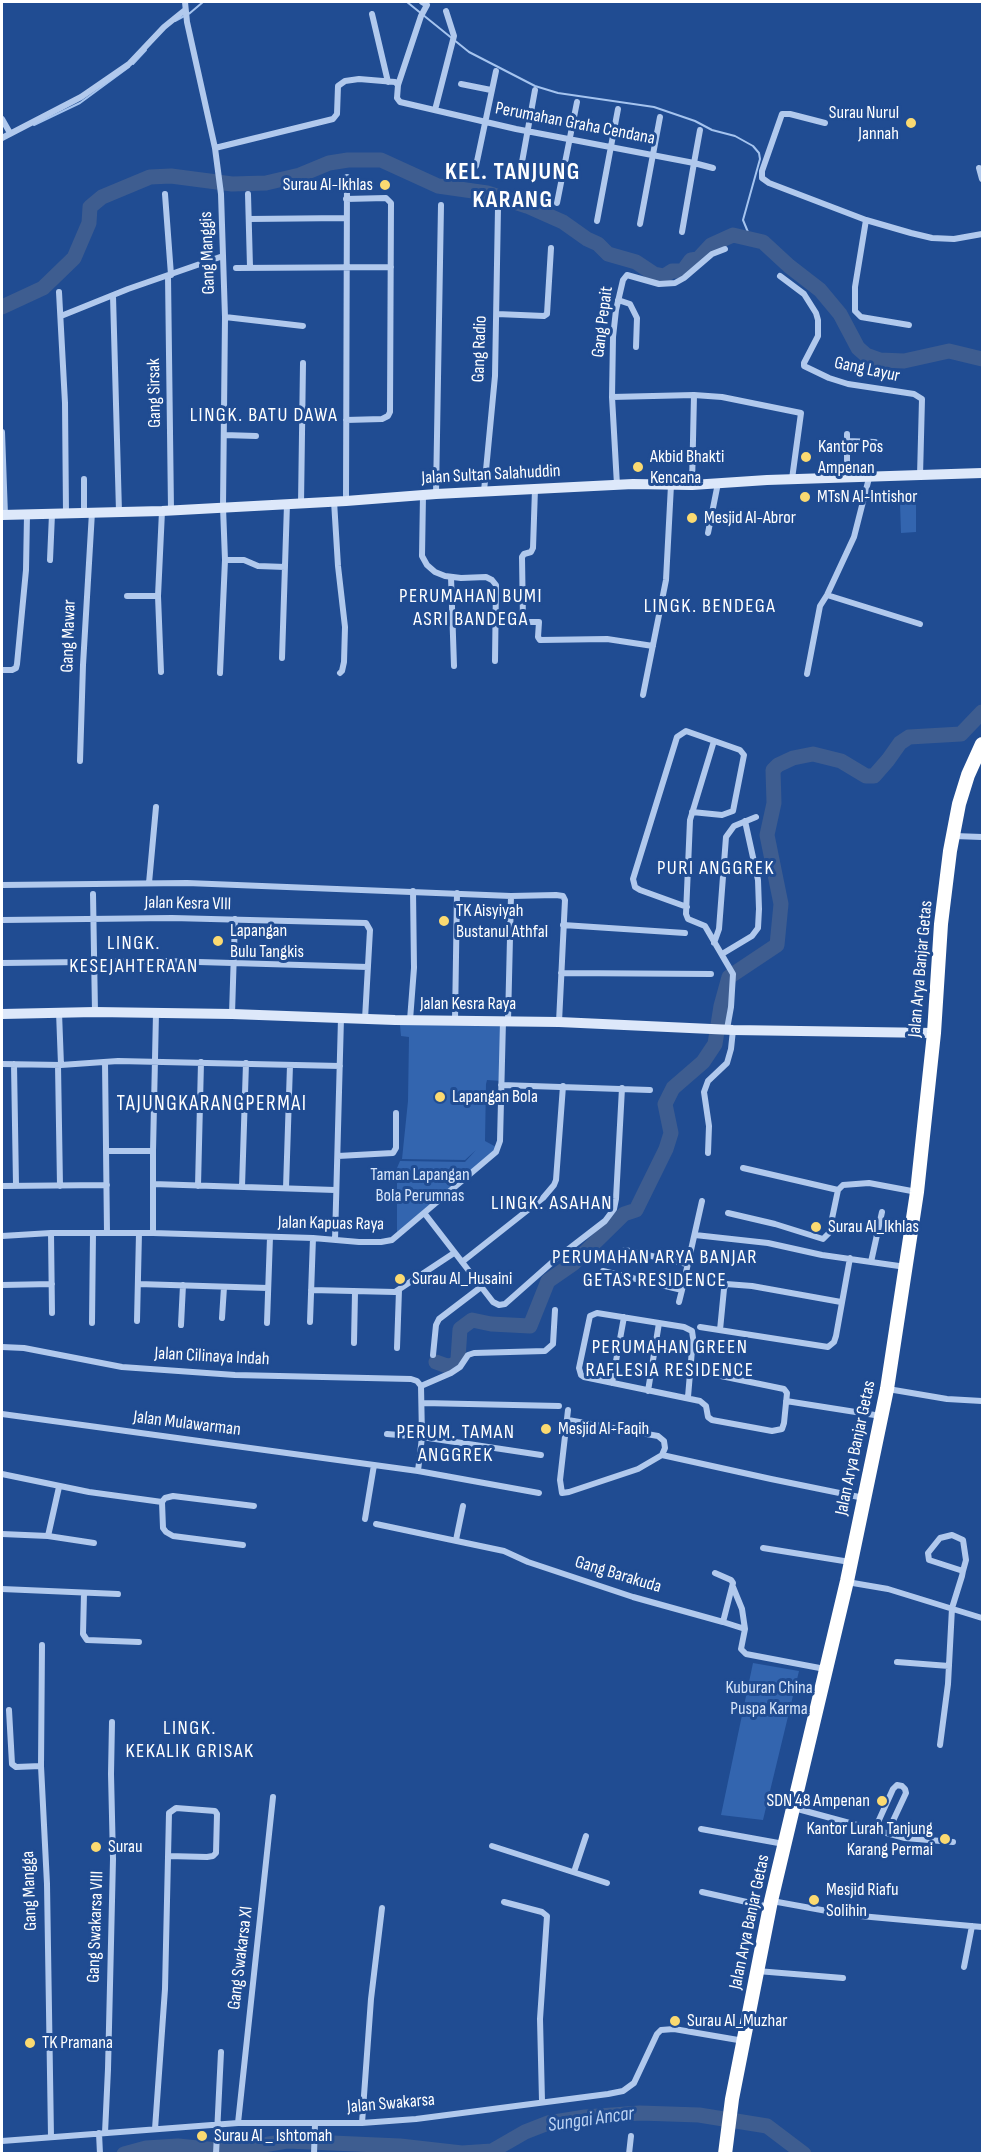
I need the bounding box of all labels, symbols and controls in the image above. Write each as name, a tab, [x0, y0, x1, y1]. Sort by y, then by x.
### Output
street label: Perumahan Graha Cendana	[493, 98, 657, 150]
place label: Surau Nurul Jannah	[829, 102, 899, 144]
marker: Surau Nurul Jannah	[904, 116, 918, 130]
district label: KEL. TANJUNG KARANG	[445, 159, 581, 215]
place label: Surau Al-Ikhlas	[283, 174, 373, 196]
marker: Surau Al-Ikhlas	[378, 178, 392, 192]
street label: Gang Manggis	[196, 211, 220, 295]
street label: Gang Pepait	[588, 285, 618, 359]
street label: Gang Radio	[468, 315, 492, 383]
street label: Gang Layur	[832, 353, 902, 387]
street label: Gang Sirsak	[144, 358, 166, 428]
district label: LINGK. BATU DAWA	[190, 404, 338, 428]
place label: Kantor Pos Ampenan	[818, 436, 883, 478]
place label: Akbid Bhakti Kencana	[650, 446, 724, 488]
marker: Kantor Pos Ampenan	[799, 450, 813, 464]
marker: Akbid Bhakti Kencana	[631, 460, 645, 474]
street label: Jalan Sultan Salahuddin	[421, 461, 561, 489]
place label: MTsN Al-Intishor	[817, 486, 917, 508]
marker: MTsN Al-Intishor	[798, 490, 812, 504]
place label: Mesjid Al-Abror	[704, 507, 796, 529]
marker: Mesjid Al-Abror	[685, 511, 699, 525]
district label: PERUMAHAN BUMI ASRI BANDEGA	[399, 585, 543, 632]
district label: LINGK. BENDEGA	[644, 595, 776, 619]
street label: Gang Mawar	[57, 599, 81, 673]
district label: PURI ANGGREK	[657, 857, 775, 881]
street label: Jalan Kesra VIII	[144, 892, 232, 916]
place label: TK Aisyiyah Bustanul Athfal	[456, 900, 548, 942]
street label: Jalan Arya Banjar Getas	[904, 900, 938, 1038]
marker: TK Aisyiyah Bustanul Athfal	[437, 914, 451, 928]
place label: Lapangan Bulu Tangkis	[230, 920, 304, 962]
district label: LINGK. KESEJAHTERAAN	[69, 932, 199, 979]
marker: Lapangan Bulu Tangkis	[211, 934, 225, 948]
street label: Jalan Kesra Raya	[420, 993, 516, 1015]
place label: Lapangan Bola	[452, 1086, 538, 1108]
marker: Lapangan Bola	[433, 1090, 447, 1104]
district label: TAJUNGKARANGPERMAI	[116, 1092, 308, 1118]
park label: Taman Lapangan Bola Perumnas	[370, 1164, 470, 1206]
district label: LINGK. ASAHAN	[491, 1192, 613, 1216]
street label: Jalan Kapuas Raya	[278, 1212, 384, 1236]
place label: Surau Al_Ikhlas	[828, 1216, 919, 1238]
marker: Surau Al_Ikhlas	[809, 1220, 823, 1234]
district label: PERUMAHAN ARYA BANJAR GETAS RESIDENCE	[552, 1246, 758, 1293]
place label: Surau Al_Husaini	[412, 1268, 512, 1290]
marker: Surau Al_Husaini	[393, 1272, 407, 1286]
district label: PERUMAHAN GREEN RAFLESIA RESIDENCE	[586, 1336, 754, 1383]
street label: Jalan Cilinaya Indah	[154, 1343, 270, 1371]
street label: Jalan Arya Banjar Getas	[831, 1379, 881, 1517]
street label: Jalan Mulawarman	[132, 1407, 242, 1441]
place label: Mesjid Al-Faqih	[558, 1418, 649, 1440]
district label: PERUM. TAMAN ANGGREK	[396, 1421, 516, 1468]
marker: Mesjid Al-Faqih	[539, 1422, 553, 1436]
street label: Gang Barakuda	[572, 1552, 664, 1598]
park label: Kuburan China Puspa Karma	[725, 1677, 813, 1720]
district label: LINGK. KEKALIK GRISAK	[125, 1717, 255, 1764]
place label: SDN 48 Ampenan	[766, 1790, 870, 1812]
marker: SDN 48 Ampenan	[875, 1794, 889, 1808]
place label: Kantor Lurah Tanjung Karang Permai	[806, 1818, 933, 1860]
marker: Kantor Lurah Tanjung Karang Permai	[938, 1832, 952, 1846]
place label: Surau	[108, 1836, 143, 1858]
marker: Surau	[89, 1840, 103, 1854]
street label: Gang Mangga	[18, 1851, 42, 1931]
street label: Jalan Arya Banjar Getas	[725, 1853, 775, 1991]
street label: Gang Swakarsa VIII	[83, 1871, 109, 1983]
place label: Mesjid Riafu Solihin	[826, 1879, 899, 1922]
marker: Mesjid Riafu Solihin	[807, 1893, 821, 1907]
street label: Gang Swakarsa XI	[224, 1905, 258, 2011]
place label: Surau Al_Muzhar	[687, 2010, 787, 2032]
marker: Surau Al_Muzhar	[668, 2014, 682, 2028]
place label: TK Pramana	[42, 2032, 113, 2054]
marker: TK Pramana	[23, 2036, 37, 2050]
street label: Jalan Swakarsa	[346, 2089, 436, 2119]
water label: Sungai Ancar	[546, 2102, 636, 2138]
place label: Surau Al _ Ishtomah	[214, 2125, 333, 2147]
marker: Surau Al _ Ishtomah	[195, 2129, 209, 2143]

